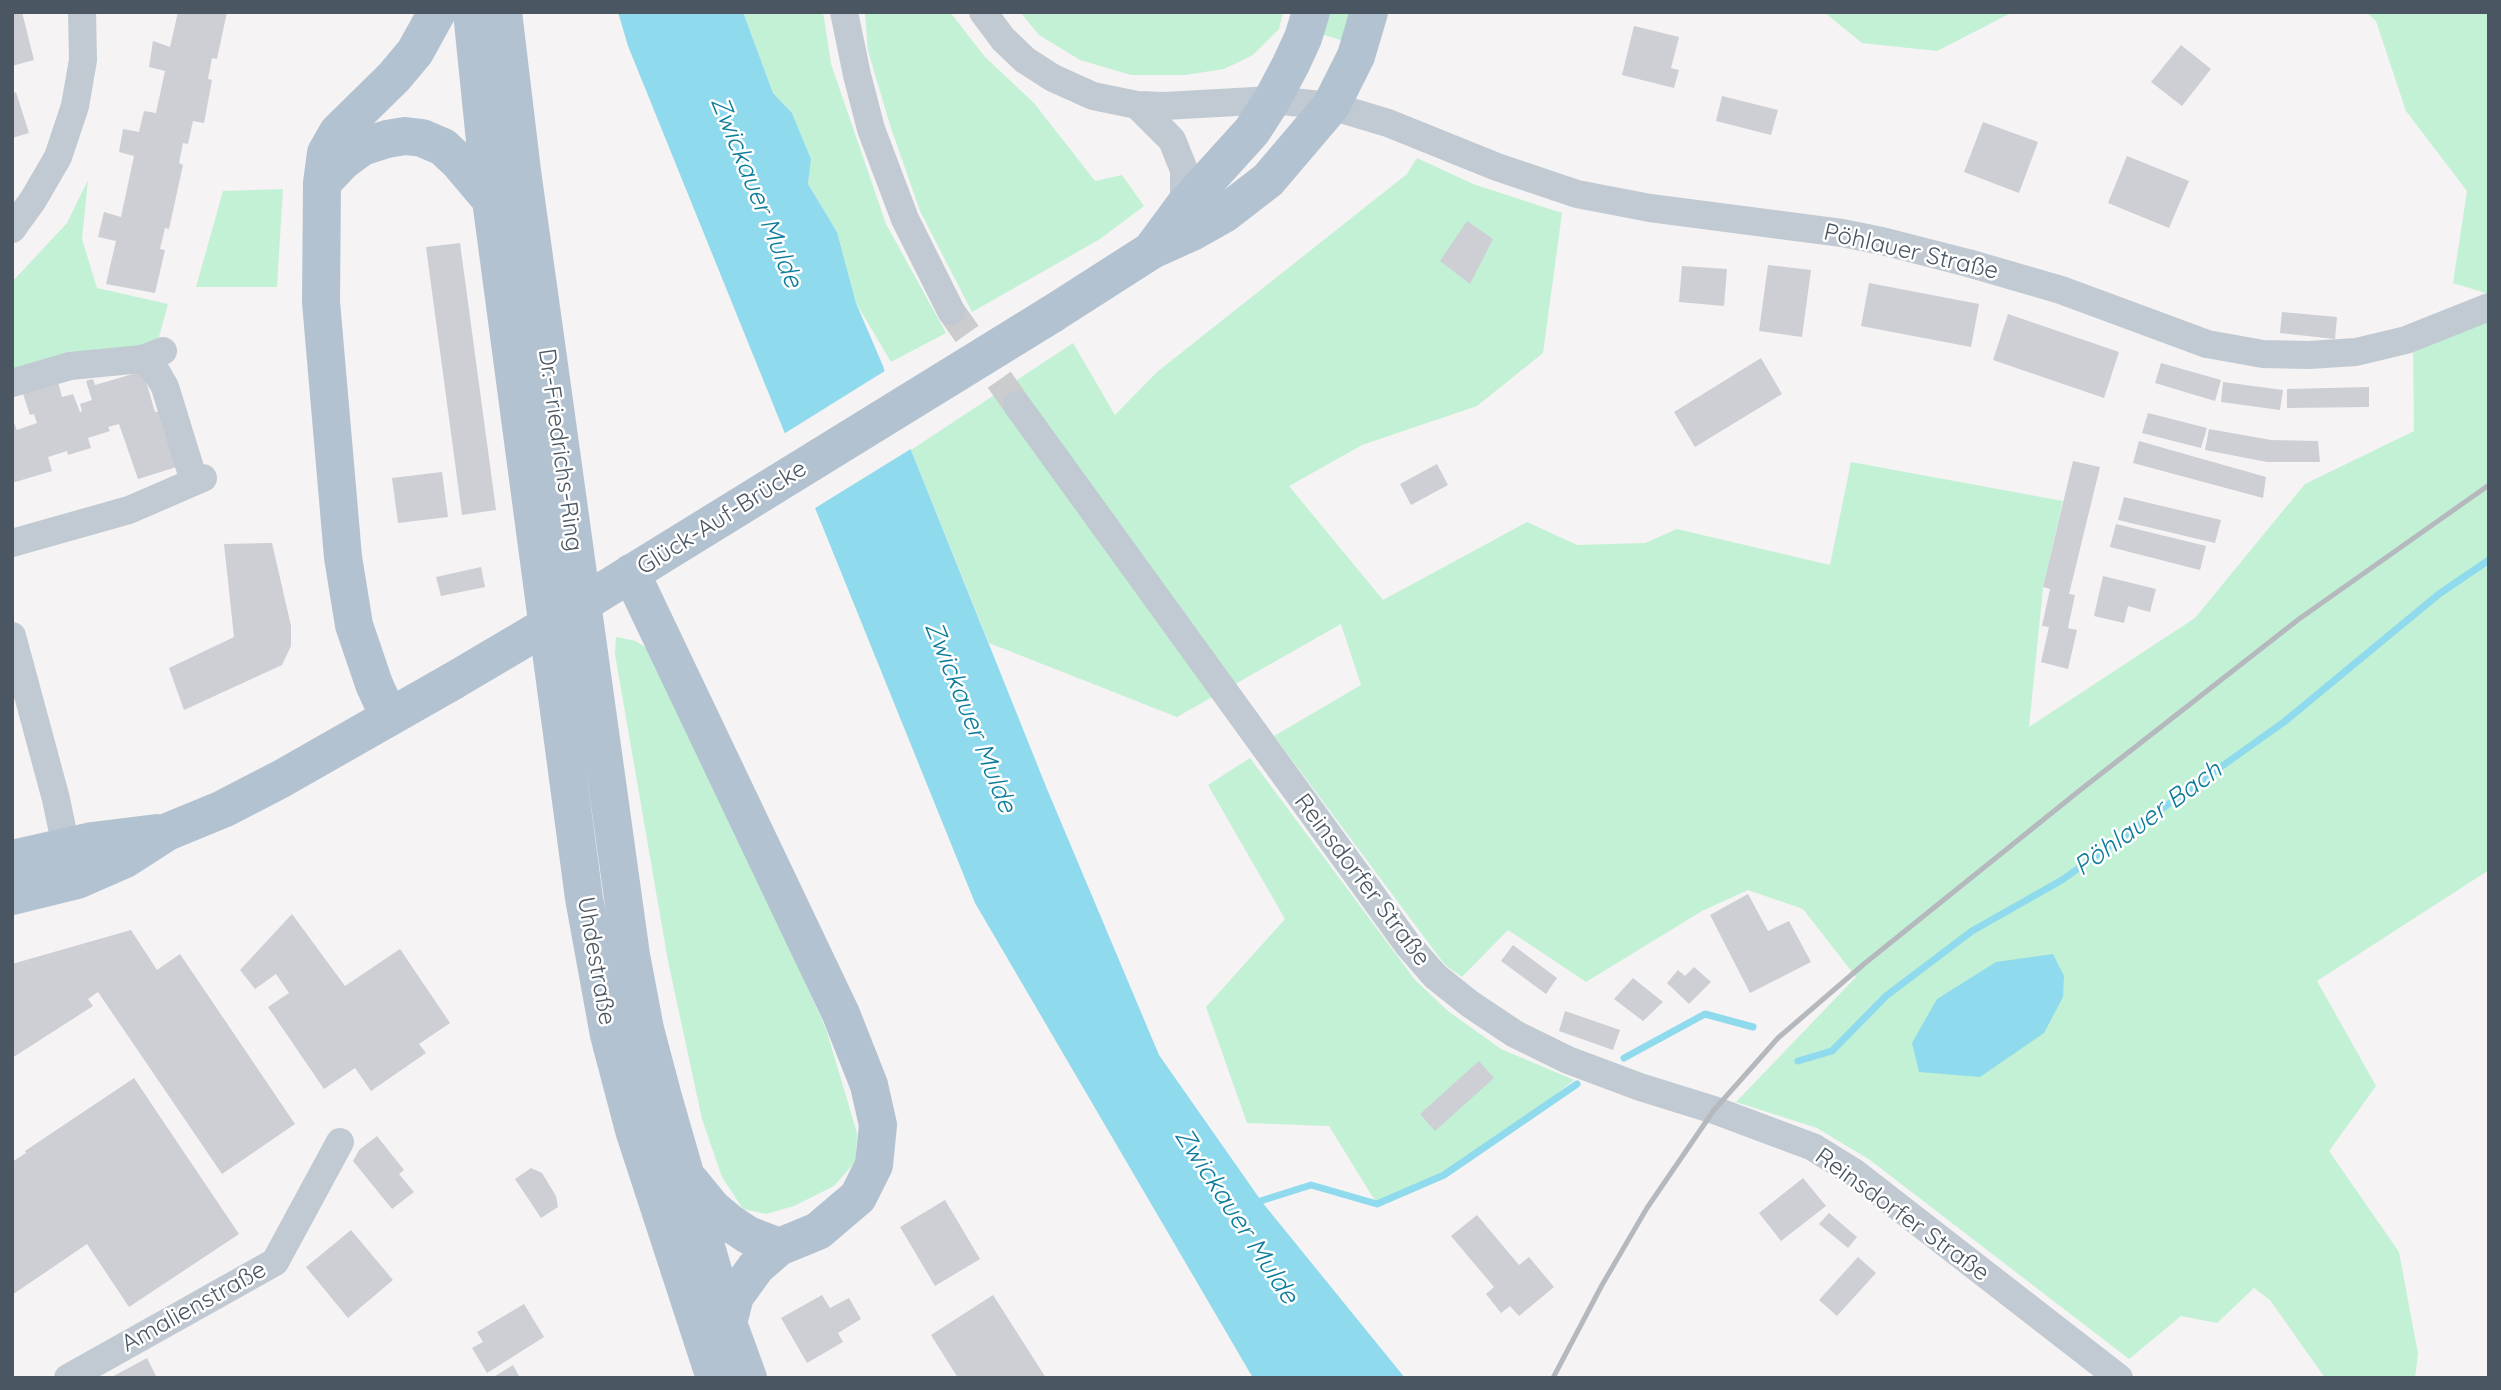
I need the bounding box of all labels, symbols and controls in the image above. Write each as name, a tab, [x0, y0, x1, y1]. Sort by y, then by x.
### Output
water label: Zwickauer Mulde	[703, 92, 809, 292]
street label: Pöhlauer Straße	[1821, 218, 2001, 286]
street label: Dr.-Friedrichs-Ring	[531, 347, 589, 553]
street label: Glück-Auf-Brücke	[632, 454, 812, 582]
water label: Zwickauer Mulde	[917, 617, 1023, 817]
water label: Pöhlauer Bach	[2068, 755, 2228, 883]
street label: Reinsdorfer Straße	[1288, 788, 1436, 972]
street label: Uhdestraße	[571, 895, 621, 1027]
water label: Zwickauer Mulde	[1167, 1122, 1305, 1310]
street label: Reinsdorfer Straße	[1809, 1142, 1995, 1288]
street label: Amalienstraße	[117, 1255, 271, 1359]

